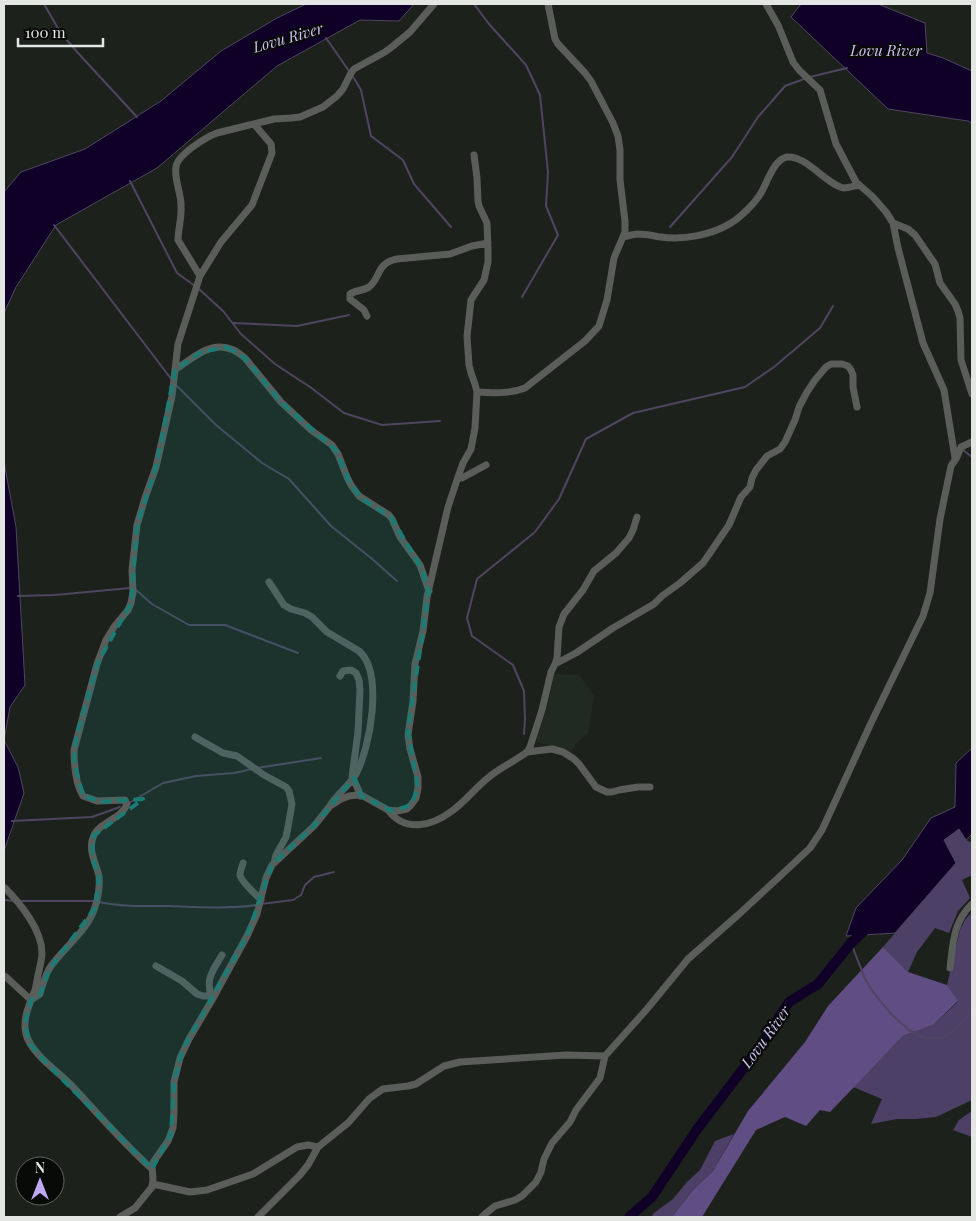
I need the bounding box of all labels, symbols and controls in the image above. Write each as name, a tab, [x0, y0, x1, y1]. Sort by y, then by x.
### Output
scale bar	[18, 15, 102, 47]
water label: Lovu River	[250, 17, 326, 57]
text: 100 m	[25, 22, 66, 42]
water label: Lovu River	[849, 40, 922, 60]
water label: Lovu River	[735, 1001, 795, 1072]
north arrow	[15, 1156, 65, 1206]
text: N	[35, 1158, 45, 1177]

